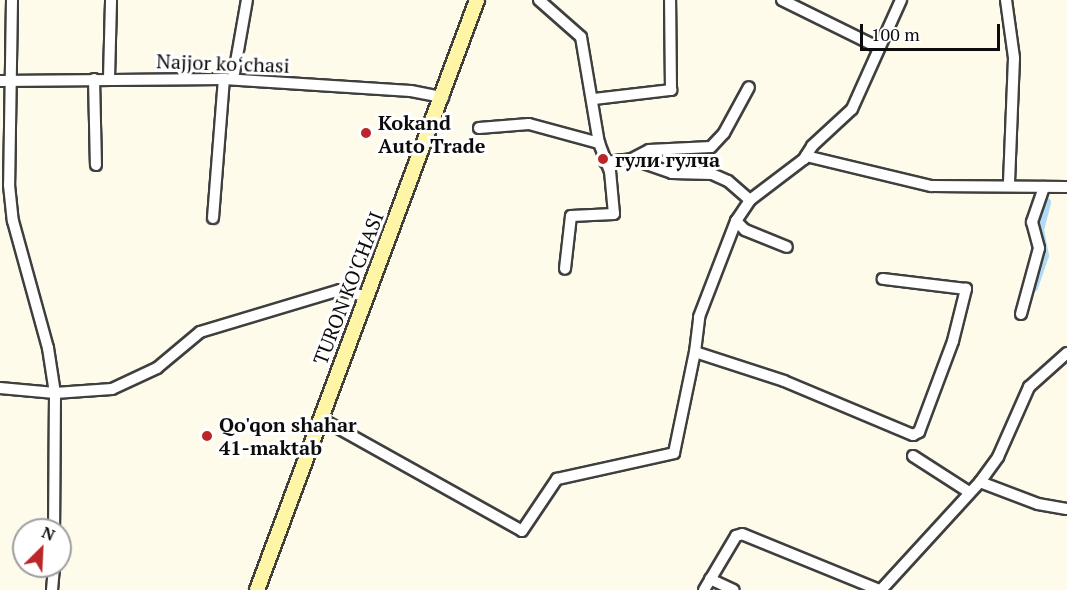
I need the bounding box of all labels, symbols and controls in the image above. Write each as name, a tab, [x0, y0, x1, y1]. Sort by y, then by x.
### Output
scale bar	[863, 12, 1002, 50]
text: 100 m	[871, 22, 920, 46]
street label: Najjor koʻchasi	[156, 49, 290, 77]
place label: Kokand Auto Trade	[378, 110, 485, 157]
marker: Kokand Auto Trade	[359, 126, 373, 140]
place label: гули гулча	[615, 147, 720, 171]
marker: гули гулча	[596, 152, 610, 166]
street label: TURON KO'CHASI	[308, 208, 388, 368]
place label: Qo'qon shahar 41-maktab	[219, 412, 357, 459]
marker: Qo'qon shahar 41-maktab	[200, 429, 214, 443]
north arrow	[12, 518, 72, 578]
text: N	[38, 521, 59, 546]

